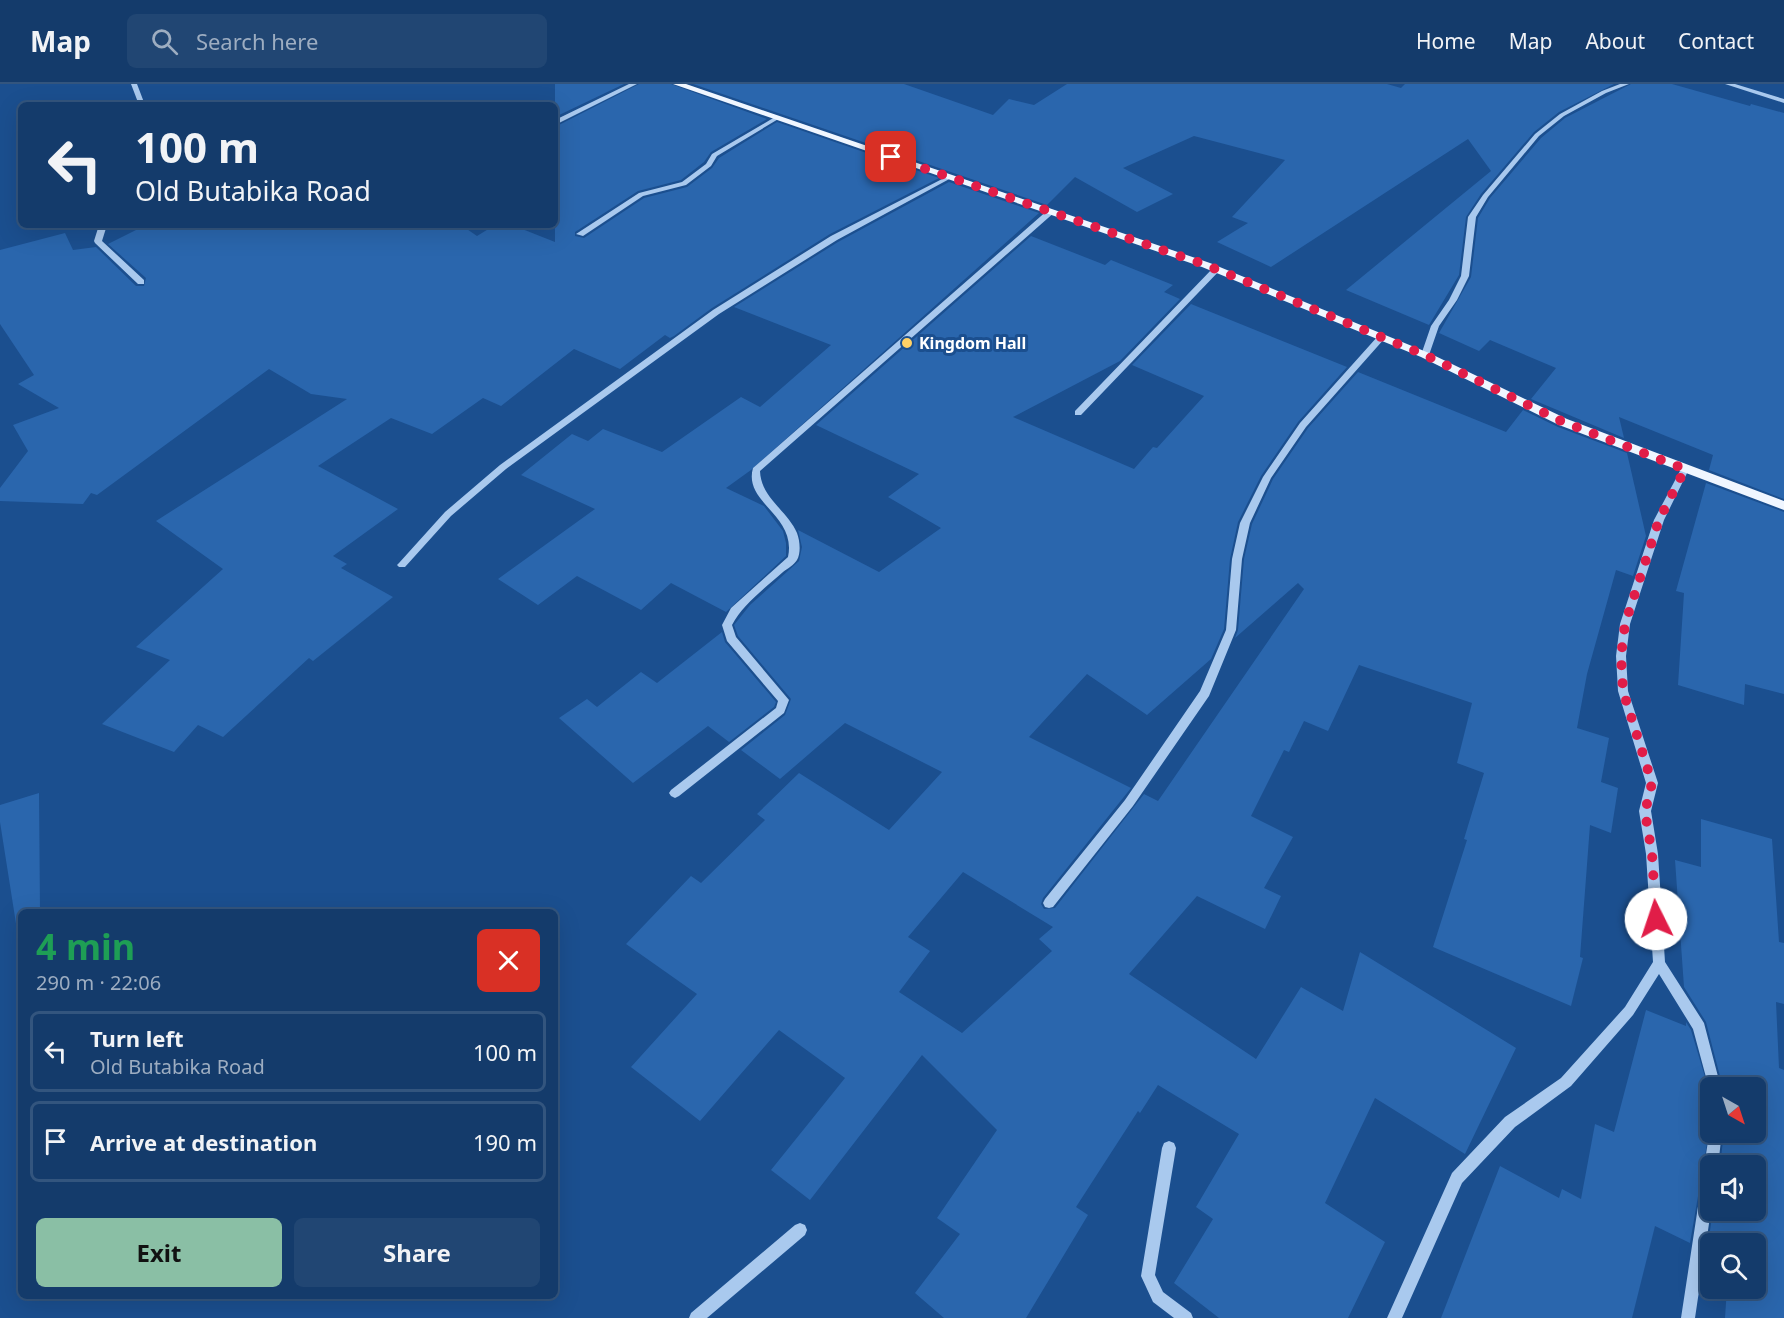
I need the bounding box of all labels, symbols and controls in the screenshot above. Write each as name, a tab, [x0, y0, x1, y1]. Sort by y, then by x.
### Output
search box	[127, 14, 547, 68]
text: Map	[30, 22, 91, 60]
icon: search	[148, 25, 181, 58]
text: Search here	[196, 26, 318, 56]
text: Home	[1416, 27, 1476, 55]
text: Map	[1509, 27, 1552, 55]
text: About	[1585, 27, 1645, 55]
text: Contact	[1678, 27, 1754, 55]
text: 100 m	[135, 118, 259, 175]
icon: left	[36, 126, 114, 204]
pin	[865, 131, 916, 182]
icon: arrive	[874, 140, 907, 173]
text: Old Butabika Road	[135, 172, 371, 209]
place label: Kingdom Hall	[919, 332, 1026, 354]
marker: Kingdom Hall	[900, 336, 914, 350]
position arrow	[1624, 887, 1688, 951]
text: 4 min	[36, 922, 135, 971]
button: close	[477, 929, 540, 992]
text: 290 m · 22:06	[36, 969, 161, 996]
text: Turn left	[90, 1023, 184, 1053]
icon: left	[39, 1035, 72, 1068]
text: 100 m	[473, 1037, 537, 1067]
text: Old Butabika Road	[90, 1053, 265, 1080]
north arrow	[1700, 1077, 1766, 1143]
map controls	[1700, 1077, 1766, 1299]
icon: arrive	[39, 1125, 72, 1158]
text: Arrive at destination	[90, 1127, 317, 1157]
text: 190 m	[473, 1127, 537, 1157]
button: sound	[1700, 1155, 1766, 1221]
button: Exit	[36, 1218, 282, 1287]
button: Share	[294, 1218, 540, 1287]
button: search	[1700, 1233, 1766, 1299]

